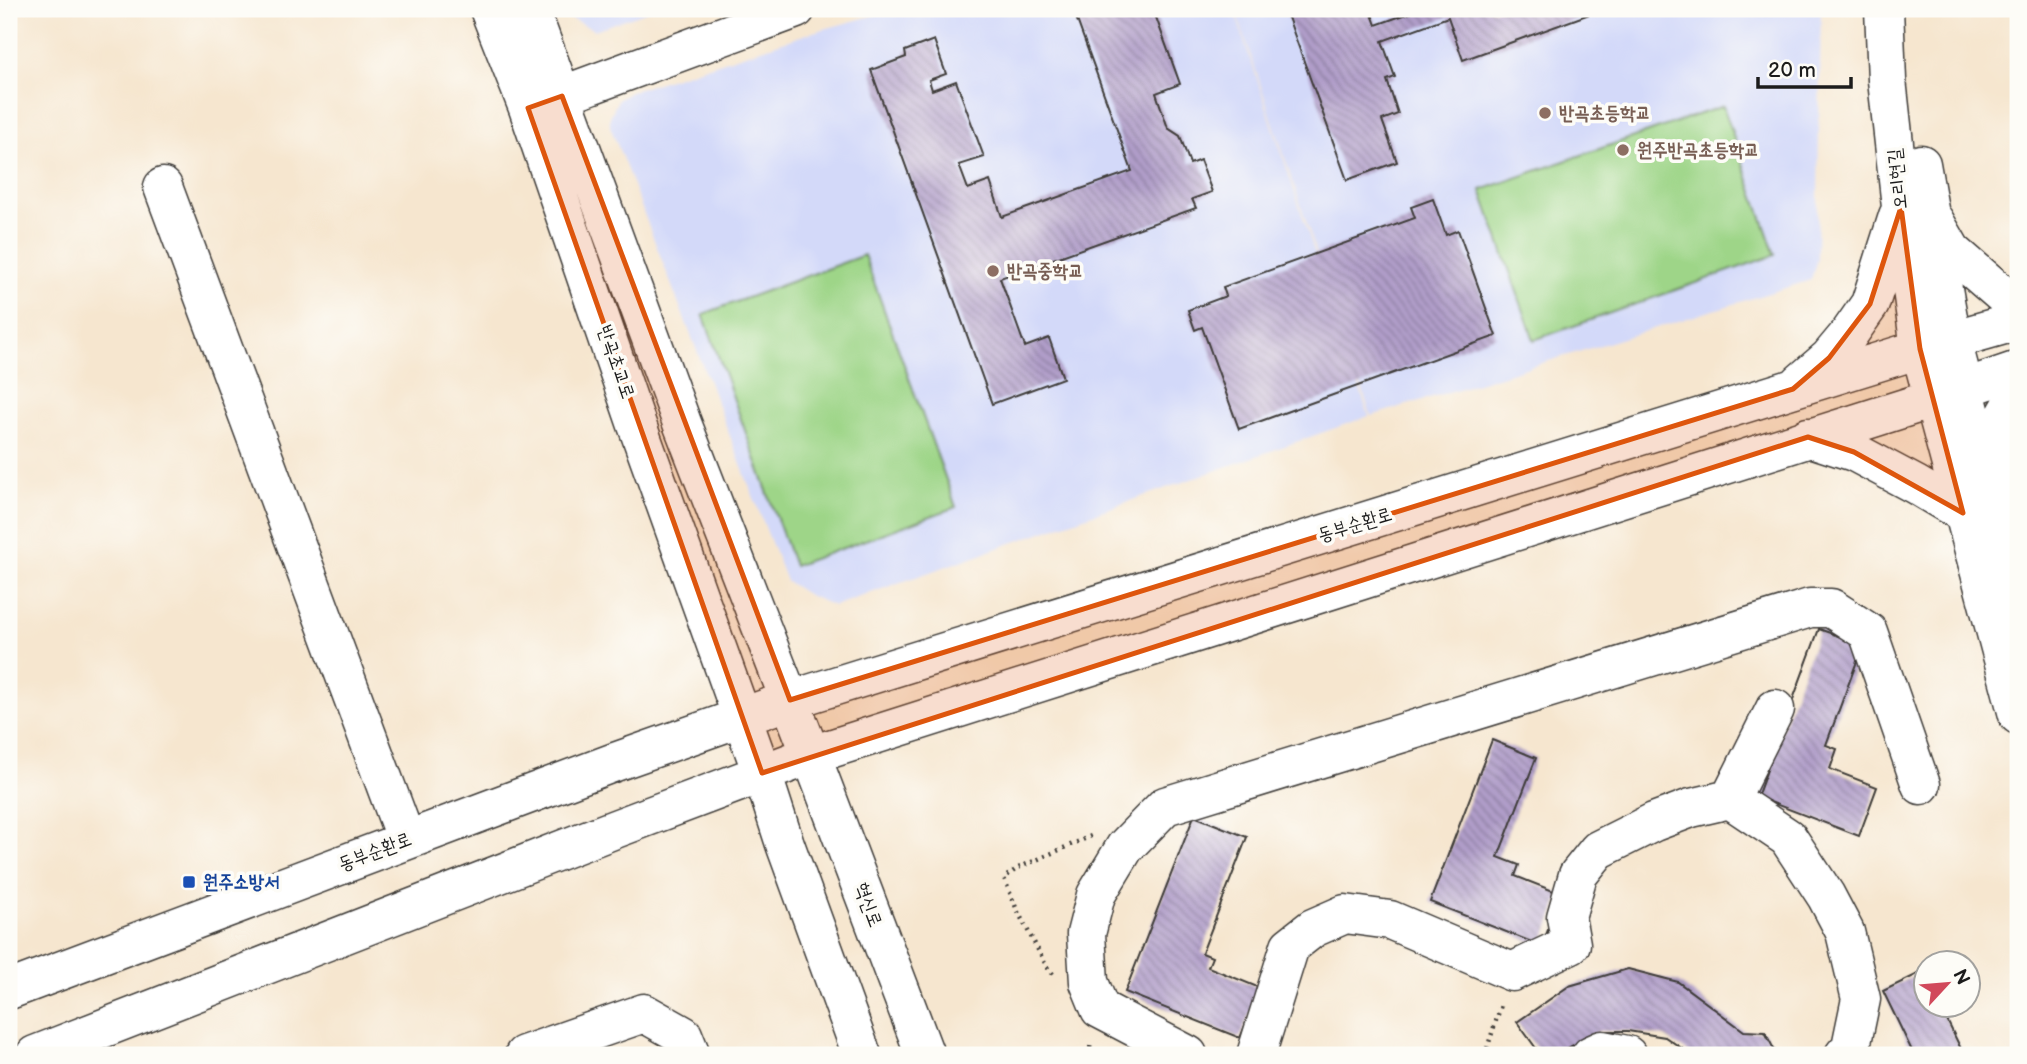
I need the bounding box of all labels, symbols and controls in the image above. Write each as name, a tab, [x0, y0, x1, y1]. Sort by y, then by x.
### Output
scale bar	[1758, 46, 1850, 90]
text: 20 m	[1768, 58, 1816, 83]
place label: 반곡초등학교	[1559, 102, 1651, 125]
marker: 반곡초등학교	[1537, 105, 1553, 121]
place label: 원주반곡초등학교	[1637, 139, 1759, 162]
marker: 원주반곡초등학교	[1615, 142, 1631, 158]
street label: 오리현길	[1883, 147, 1913, 211]
place label: 반곡중학교	[1007, 260, 1083, 283]
marker: 반곡중학교	[985, 263, 1001, 279]
street label: 반곡초교로	[593, 322, 639, 402]
street label: 동부순환로	[1315, 503, 1395, 547]
street label: 동부순환로	[335, 828, 415, 876]
place label: 원주소방서	[203, 871, 279, 894]
marker: 원주소방서	[181, 874, 197, 890]
street label: 혁신로	[849, 879, 887, 931]
north arrow	[1912, 948, 1982, 1018]
text: N	[1947, 966, 1974, 989]

